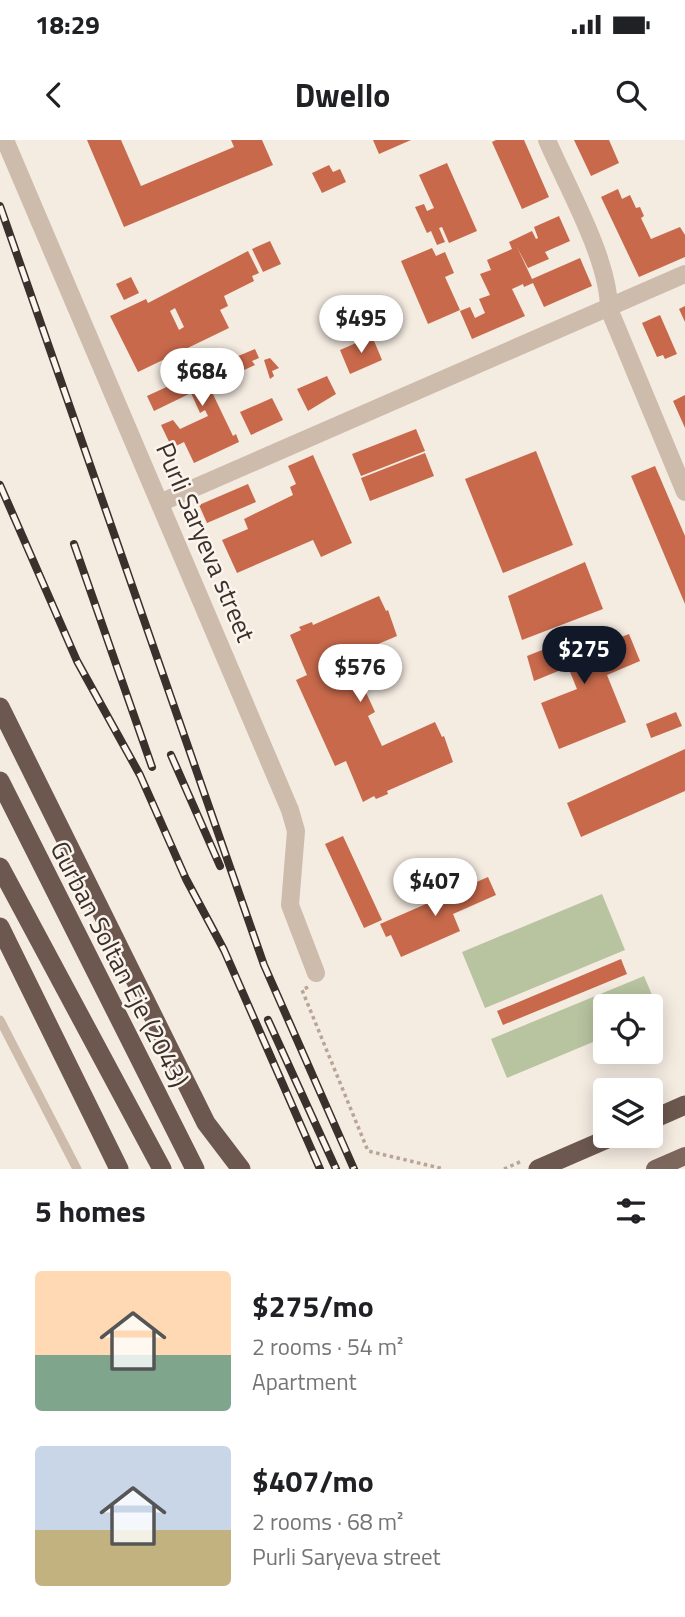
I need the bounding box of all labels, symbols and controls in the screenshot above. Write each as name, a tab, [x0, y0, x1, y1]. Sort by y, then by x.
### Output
text: 18:29	[35, 5, 100, 44]
text: Dwello	[295, 71, 390, 119]
icon: back	[35, 76, 73, 114]
icon: search	[612, 76, 650, 114]
pin: $495	[320, 296, 402, 355]
text: $495	[335, 300, 387, 335]
pin: $684	[161, 348, 243, 408]
text: $684	[176, 353, 228, 388]
street label: Purli Saryeva street	[146, 436, 266, 648]
pin: $275	[543, 626, 625, 686]
text: $275	[558, 631, 610, 666]
pin: $576	[319, 644, 401, 704]
text: $576	[334, 649, 386, 684]
street label: Gurban Soltan Eje (2043)	[41, 834, 199, 1094]
pin: $407	[394, 858, 476, 918]
text: $407	[409, 863, 461, 898]
map controls	[593, 994, 663, 1148]
button: locate	[593, 994, 663, 1064]
button: layers	[593, 1078, 663, 1148]
text: 5 homes	[35, 1188, 146, 1234]
icon: filters	[612, 1192, 650, 1230]
text: $275/mo	[252, 1283, 374, 1329]
icon: home	[91, 1299, 175, 1383]
text: 2 rooms · 54 m²	[252, 1329, 403, 1364]
text: Apartment	[252, 1364, 357, 1399]
text: $407/mo	[252, 1458, 374, 1504]
icon: home	[91, 1474, 175, 1558]
text: 2 rooms · 68 m²	[252, 1504, 403, 1539]
text: Purli Saryeva street	[252, 1539, 441, 1574]

